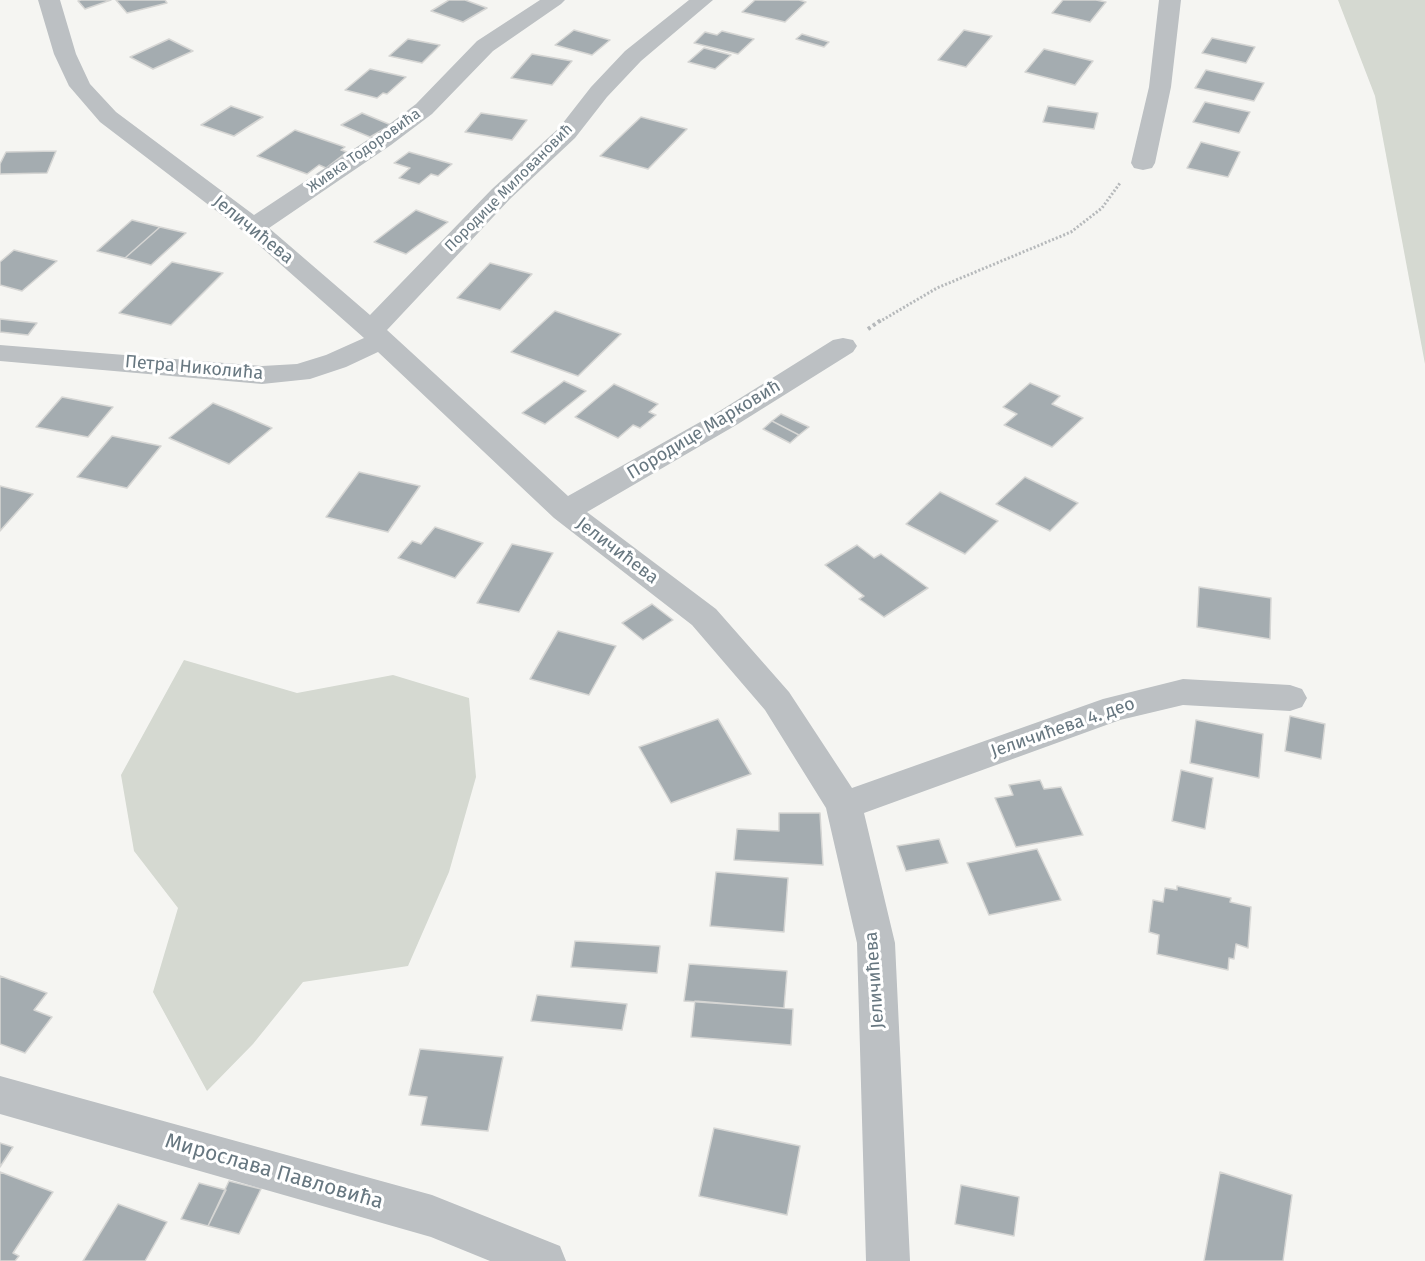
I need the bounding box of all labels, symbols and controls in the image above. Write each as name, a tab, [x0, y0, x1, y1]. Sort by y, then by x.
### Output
street label: Живка Тодоровића	[304, 105, 424, 197]
street label: Породице Миловановић	[441, 120, 577, 256]
street label: Јеличићева	[208, 191, 298, 269]
street label: Петра Николића	[124, 351, 264, 385]
street label: Породице Марковић	[623, 376, 785, 484]
street label: Јеличићева	[572, 513, 662, 589]
street label: Јеличићева 4. део	[988, 693, 1138, 763]
street label: Јеличићева	[861, 931, 889, 1029]
street label: Мирослава Павловића	[162, 1129, 386, 1215]

